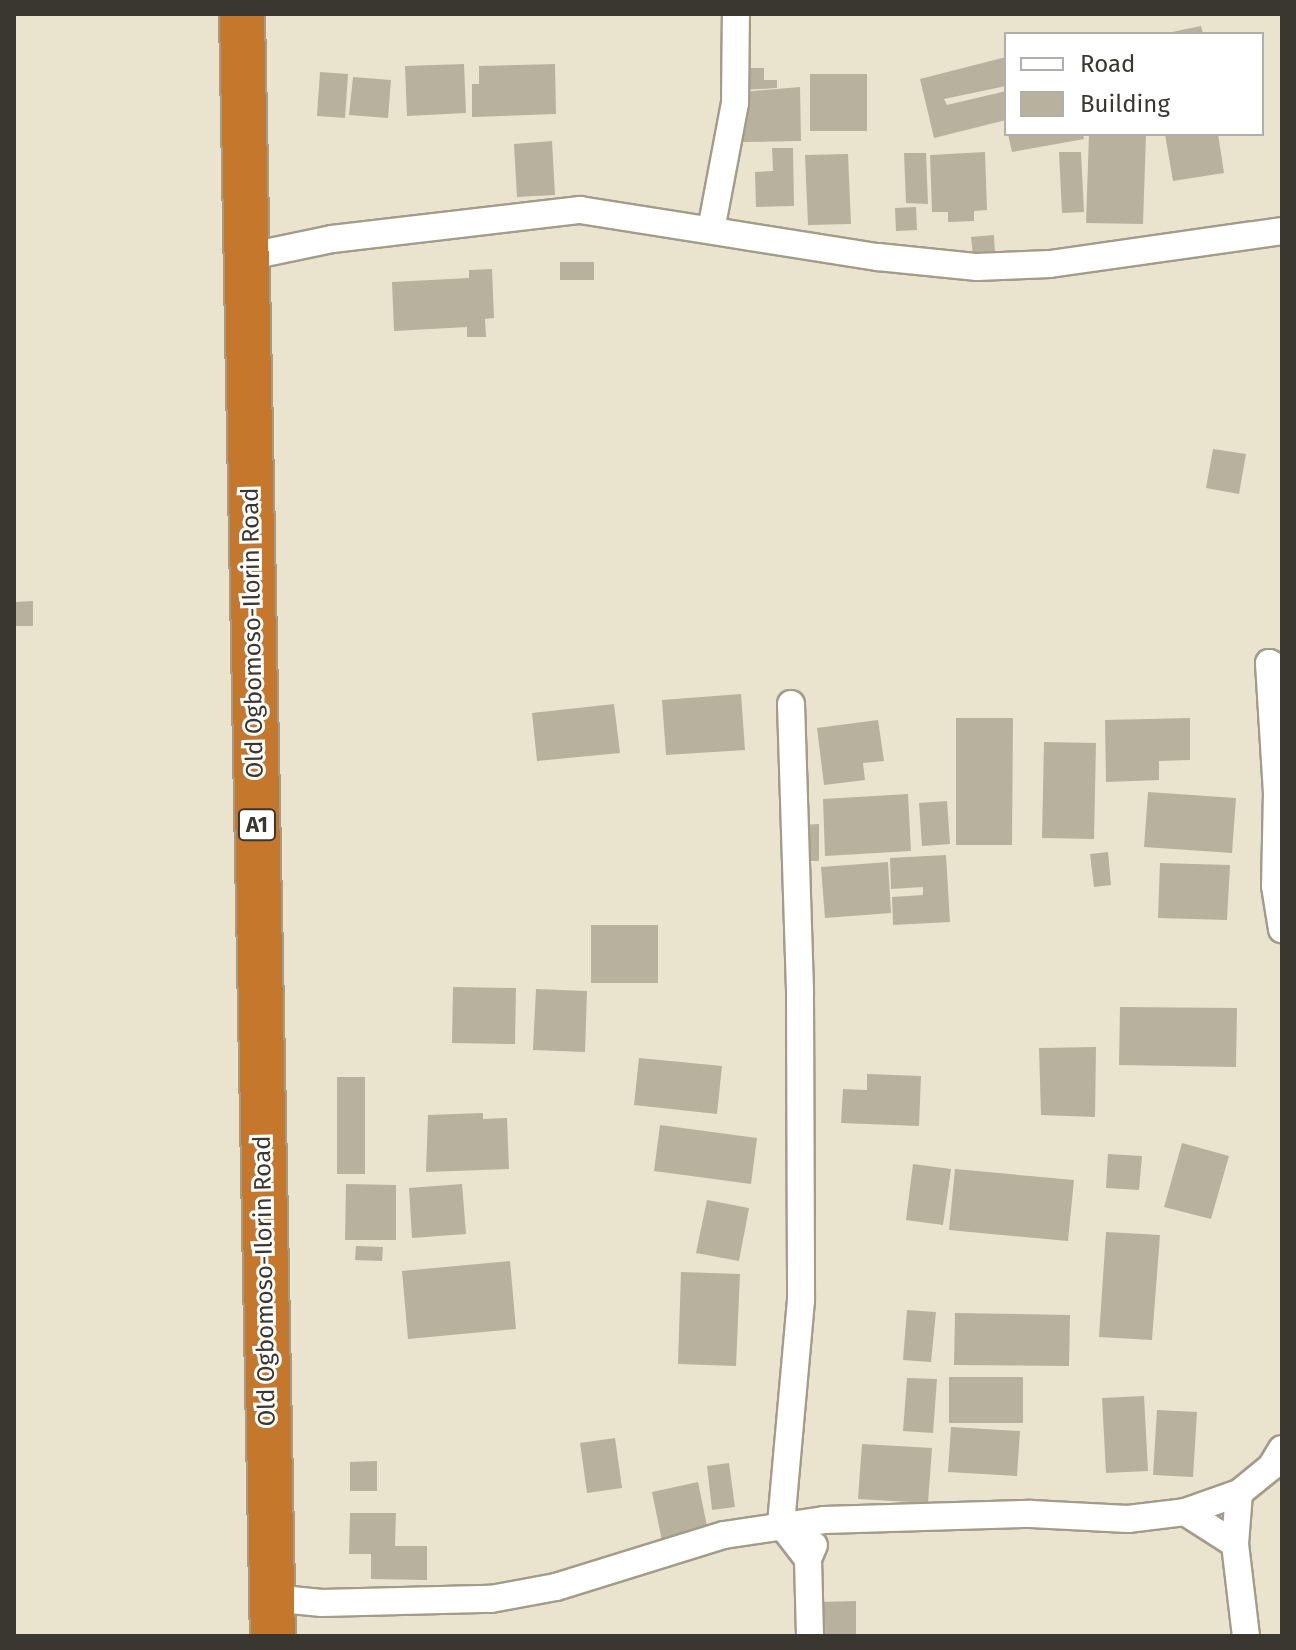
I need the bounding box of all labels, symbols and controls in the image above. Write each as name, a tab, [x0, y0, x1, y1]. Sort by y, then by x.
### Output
legend	[1004, 32, 1264, 136]
text: Road	[1080, 50, 1135, 78]
text: Building	[1080, 90, 1170, 118]
street label: Old Ogbomoso-Ilorin Road	[236, 487, 270, 779]
road number: A1	[237, 807, 277, 843]
street label: Old Ogbomoso-Ilorin Road	[248, 1135, 282, 1427]

